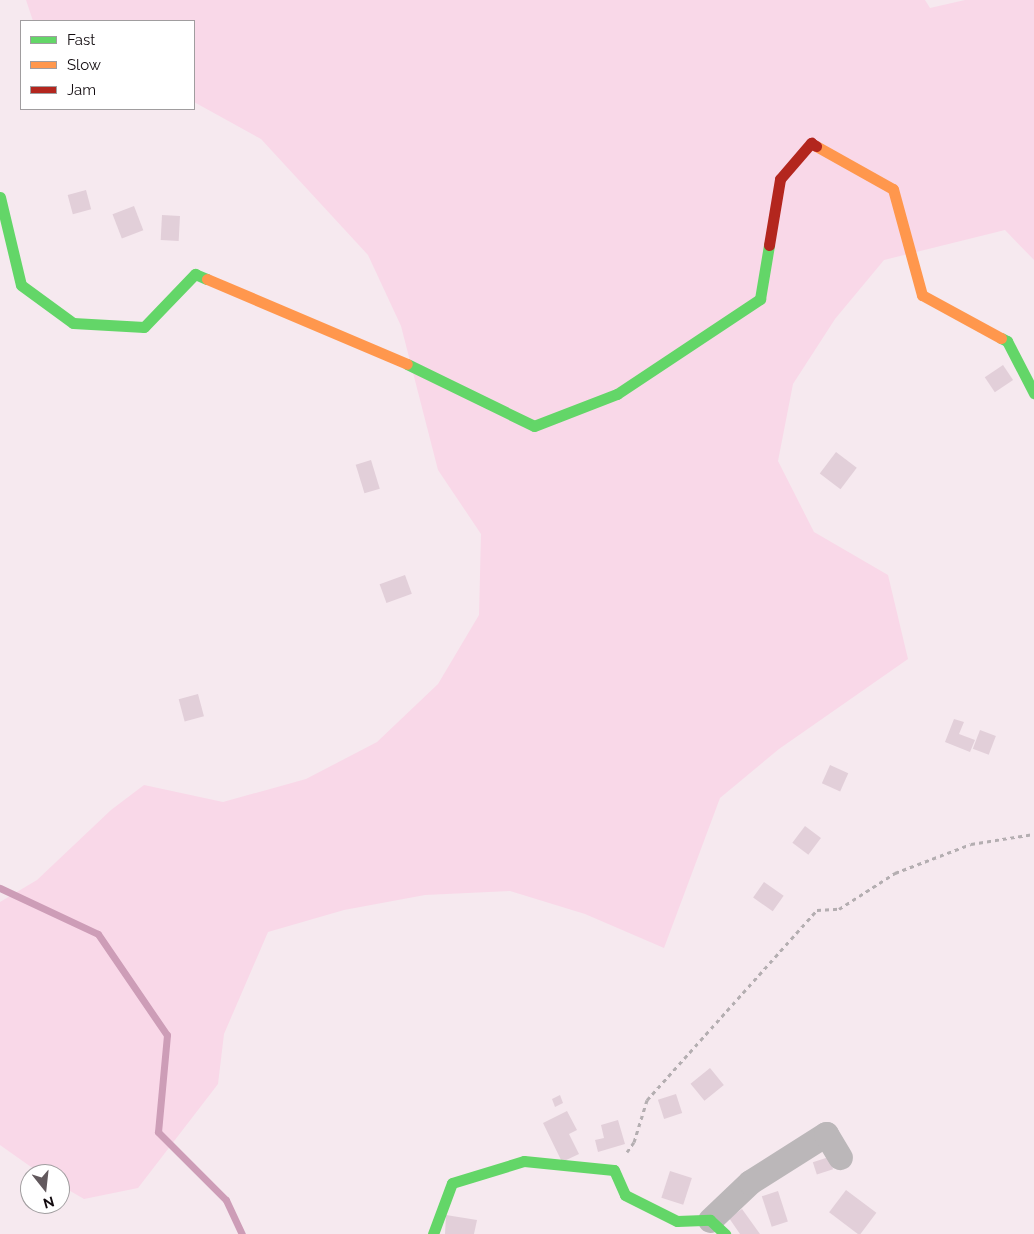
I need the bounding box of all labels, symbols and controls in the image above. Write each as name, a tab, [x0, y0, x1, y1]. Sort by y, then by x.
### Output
legend	[20, 20, 195, 110]
text: Fast	[67, 31, 95, 49]
text: Slow	[67, 56, 101, 74]
text: Jam	[67, 81, 96, 99]
north arrow	[20, 1164, 70, 1214]
text: N	[42, 1193, 56, 1212]

